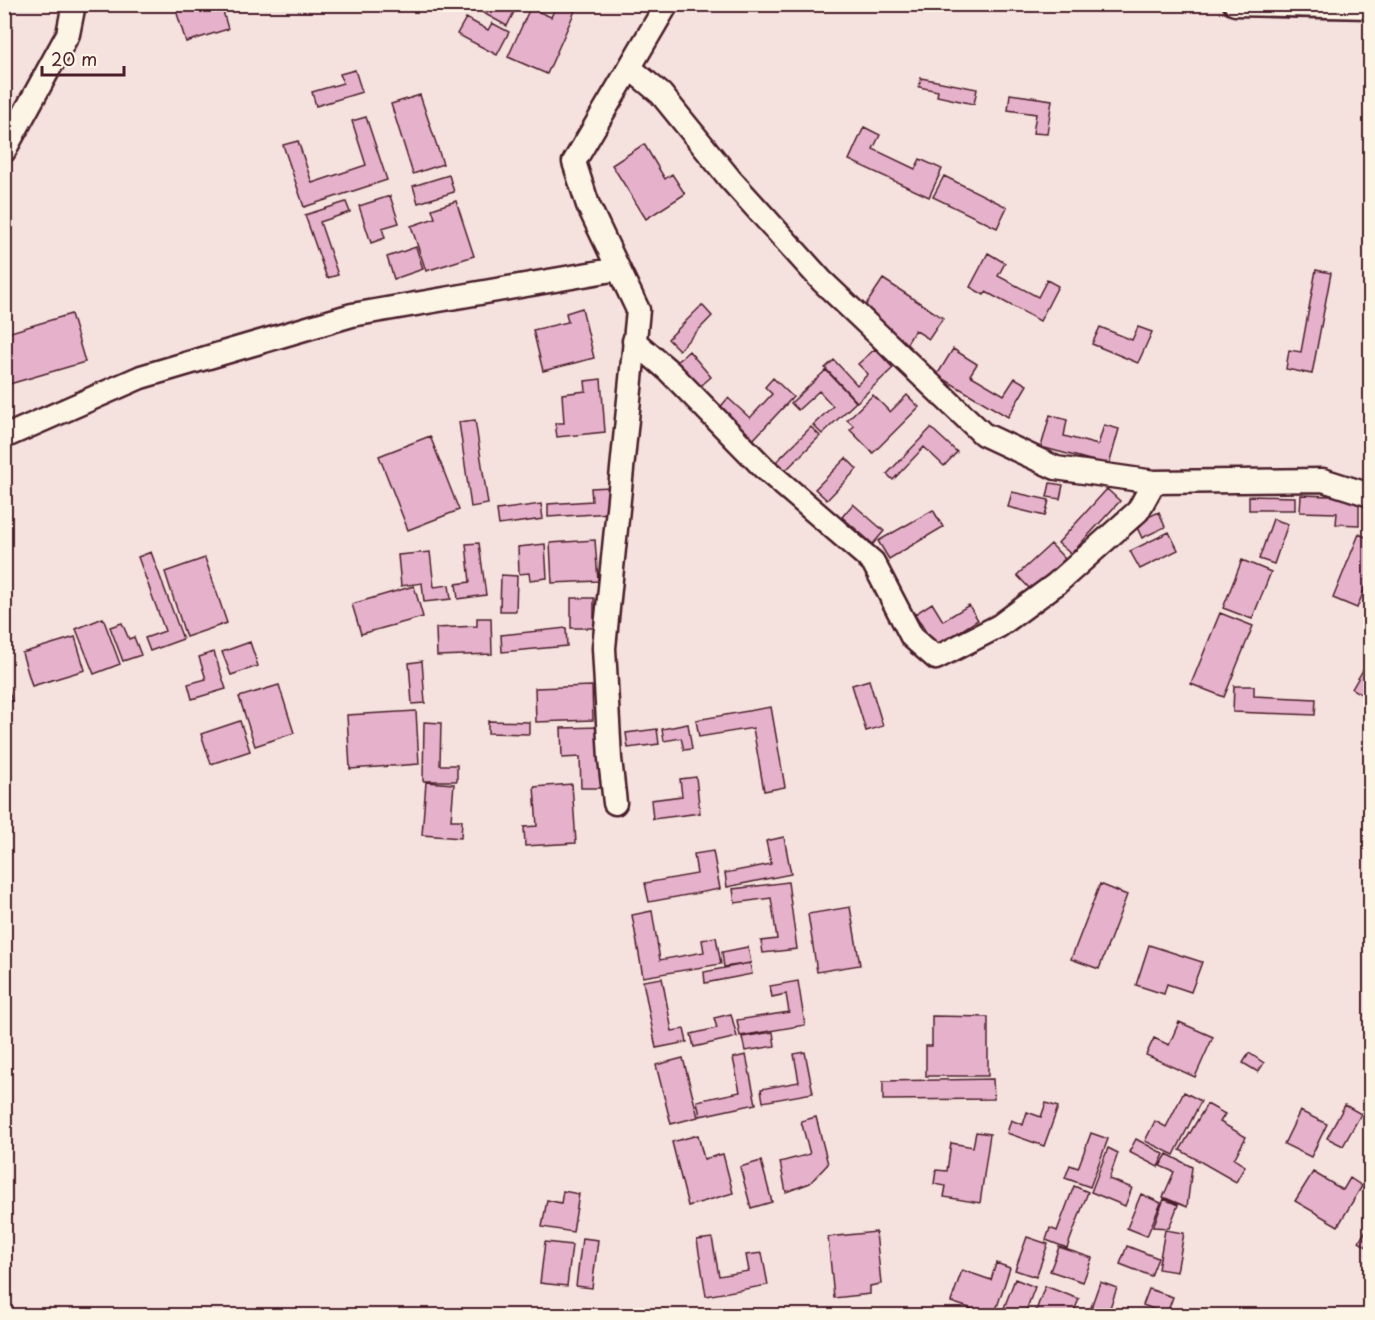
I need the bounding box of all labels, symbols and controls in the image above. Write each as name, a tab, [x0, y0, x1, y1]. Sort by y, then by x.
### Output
scale bar	[42, 39, 124, 77]
text: 20 m	[51, 45, 97, 72]

